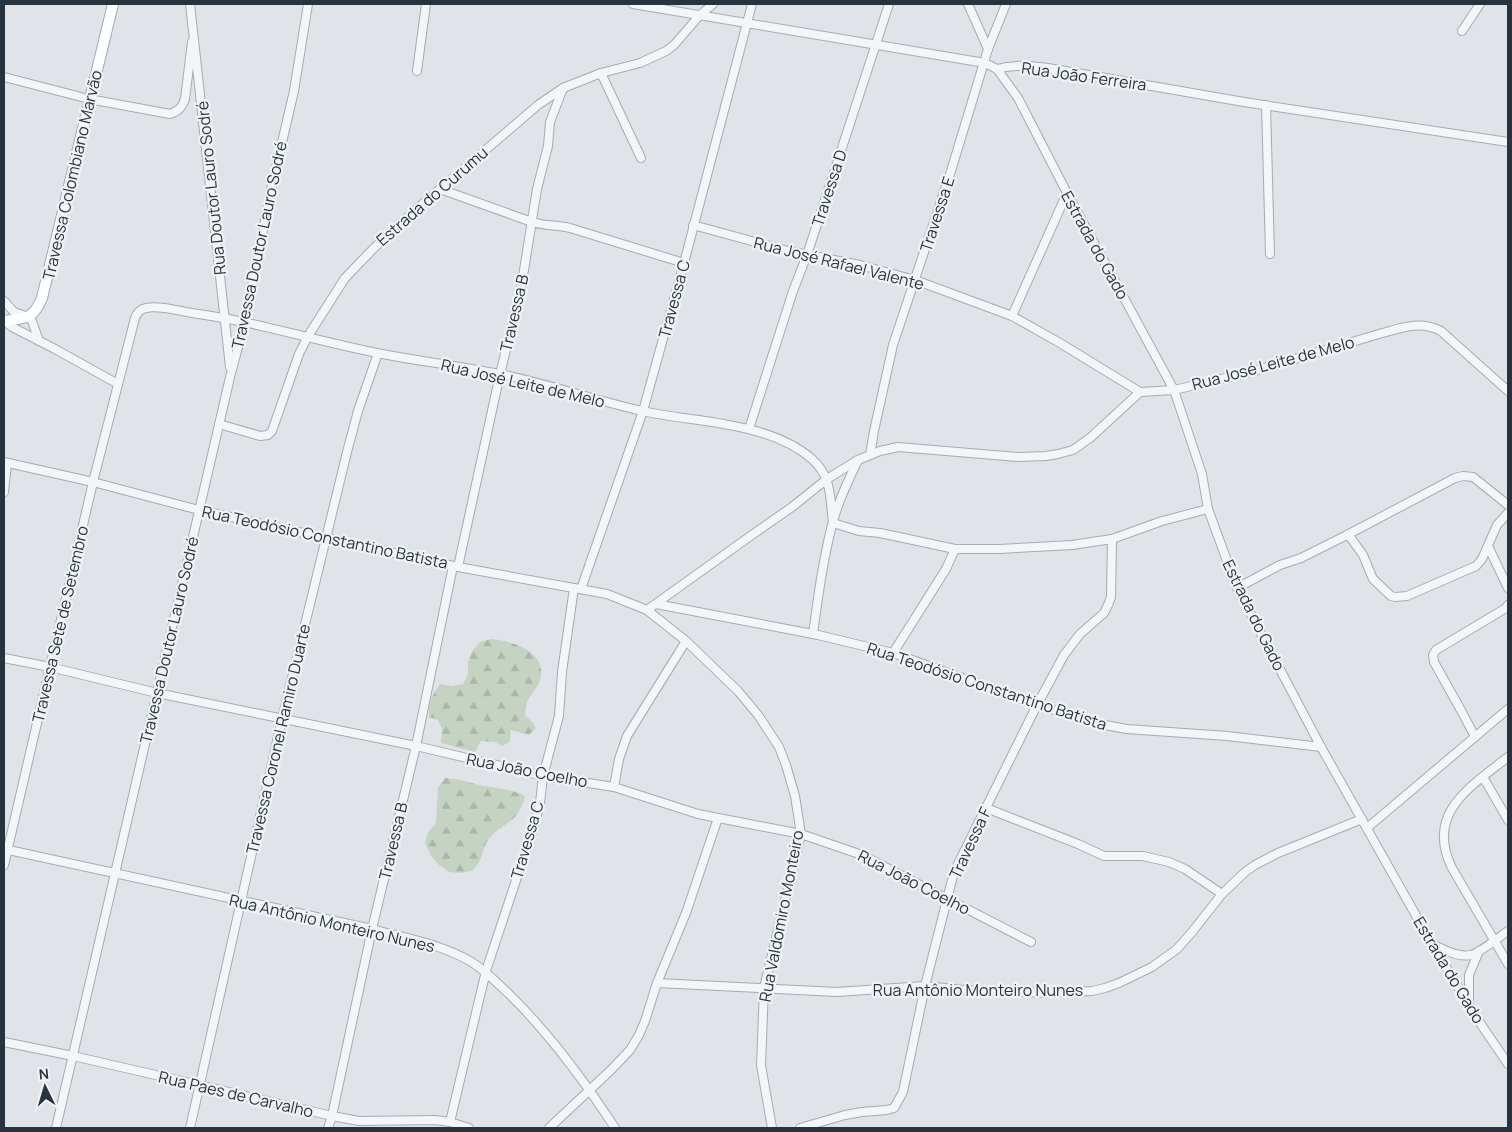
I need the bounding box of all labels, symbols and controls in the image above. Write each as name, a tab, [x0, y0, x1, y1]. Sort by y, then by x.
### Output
street label: Rua João Ferreira	[1020, 56, 1148, 96]
street label: Travessa Colombiano Marvão	[37, 68, 107, 282]
street label: Rua Doutor Lauro Sodré	[191, 100, 231, 276]
street label: Travessa Doutor Lauro Sodré	[226, 139, 292, 351]
street label: Estrada do Curumu	[371, 141, 493, 251]
street label: Travessa D	[806, 147, 852, 229]
street label: Travessa E	[914, 174, 960, 254]
street label: Estrada do Gado	[1056, 187, 1134, 303]
street label: Rua José Rafael Valente	[752, 231, 926, 295]
street label: Travessa C	[653, 257, 695, 341]
street label: Travessa B	[494, 272, 534, 354]
street label: Rua José Leite de Melo	[1189, 331, 1357, 395]
street label: Rua José Leite de Melo	[439, 353, 607, 413]
street label: Rua Teodósio Constantino Batista	[200, 500, 450, 574]
street label: Travessa Sete de Setembro	[27, 523, 93, 725]
street label: Travessa Doutor Lauro Sodré	[134, 534, 204, 746]
street label: Estrada do Gado	[1218, 556, 1290, 674]
street label: Travessa Coronel Ramiro Duarte	[241, 622, 315, 856]
street label: Rua Teodósio Constantino Batista	[864, 637, 1110, 735]
street label: Rua João Coelho	[464, 747, 590, 793]
street label: Travessa C	[505, 798, 549, 882]
street label: Travessa B	[373, 800, 413, 882]
street label: Travessa F	[944, 804, 996, 882]
street label: Rua Valdomiro Monteiro	[754, 828, 808, 1004]
street label: Rua João Coelho	[854, 844, 974, 920]
street label: Rua Antônio Monteiro Nunes	[227, 889, 437, 957]
street label: Estrada do Gado	[1408, 912, 1490, 1028]
street label: Rua Antônio Monteiro Nunes	[873, 979, 1083, 1001]
north arrow	[20, 1062, 70, 1112]
text: N	[38, 1064, 50, 1083]
street label: Rua Paes de Carvalho	[156, 1065, 316, 1123]

